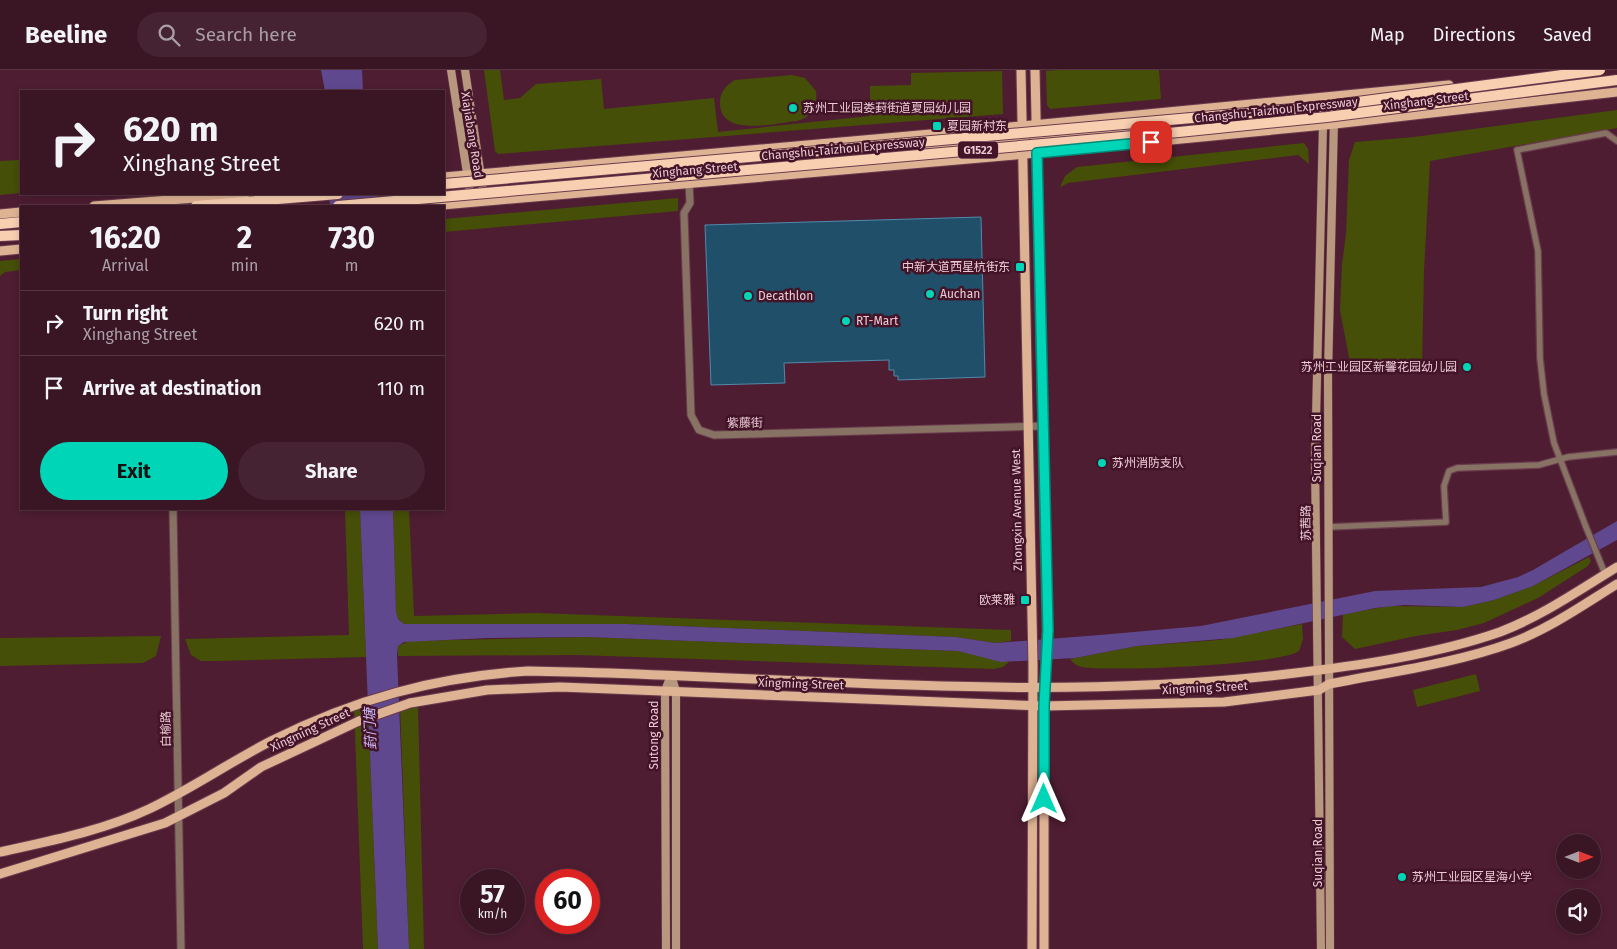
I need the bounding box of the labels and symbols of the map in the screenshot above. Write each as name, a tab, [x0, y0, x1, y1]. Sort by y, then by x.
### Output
street label: Xinghang Street	[1383, 89, 1470, 113]
street label: Xiajiabang Road	[458, 91, 486, 179]
street label: Changshu-Taizhou Expressway	[1194, 94, 1358, 126]
place label: 苏州工业园娄葑街道夏园幼儿园	[803, 101, 971, 115]
marker: 苏州工业园娄葑街道夏园幼儿园	[787, 102, 799, 114]
place label: 夏园新村东	[947, 119, 1007, 133]
marker: 夏园新村东	[931, 120, 943, 132]
pin	[1130, 121, 1172, 163]
street label: Changshu-Taizhou Expressway	[761, 135, 925, 163]
road number: G1522	[958, 142, 998, 158]
street label: Xinghang Street	[652, 159, 739, 181]
place label: 中新大道西星杭街东	[902, 260, 1010, 274]
marker: 中新大道西星杭街东	[1014, 261, 1026, 273]
place label: Auchan	[940, 287, 980, 301]
marker: Auchan	[924, 288, 936, 300]
place label: Decathlon	[758, 289, 813, 303]
marker: Decathlon	[742, 290, 754, 302]
place label: RT-Mart	[856, 314, 899, 328]
marker: RT-Mart	[840, 315, 852, 327]
place label: 苏州工业园区新馨花园幼儿园	[1301, 360, 1457, 374]
marker: 苏州工业园区新馨花园幼儿园	[1461, 361, 1473, 373]
street label: Suqian Road	[1310, 414, 1324, 482]
street label: 紫藤街	[727, 416, 763, 430]
street label: Zhongxin Avenue West	[1009, 448, 1025, 571]
place label: 苏州消防支队	[1112, 456, 1184, 470]
marker: 苏州消防支队	[1096, 457, 1108, 469]
street label: 苏茜路	[1299, 505, 1313, 541]
place label: 欧莱雅	[979, 593, 1015, 607]
marker: 欧莱雅	[1019, 594, 1031, 606]
street label: Xingming Street	[758, 676, 845, 693]
street label: Xingming Street	[1162, 679, 1249, 697]
street label: Sutong Road	[647, 701, 661, 769]
street label: Xingming Street	[268, 705, 352, 754]
water label: 葑门塘	[361, 706, 380, 750]
street label: 白榆路	[159, 711, 173, 747]
position arrow	[1017, 772, 1069, 824]
street label: Suqian Road	[1311, 819, 1325, 887]
north arrow	[1556, 834, 1601, 879]
speed limit sign: 60	[535, 869, 600, 934]
place label: 苏州工业园区星海小学	[1412, 870, 1532, 884]
marker: 苏州工业园区星海小学	[1396, 871, 1408, 883]

